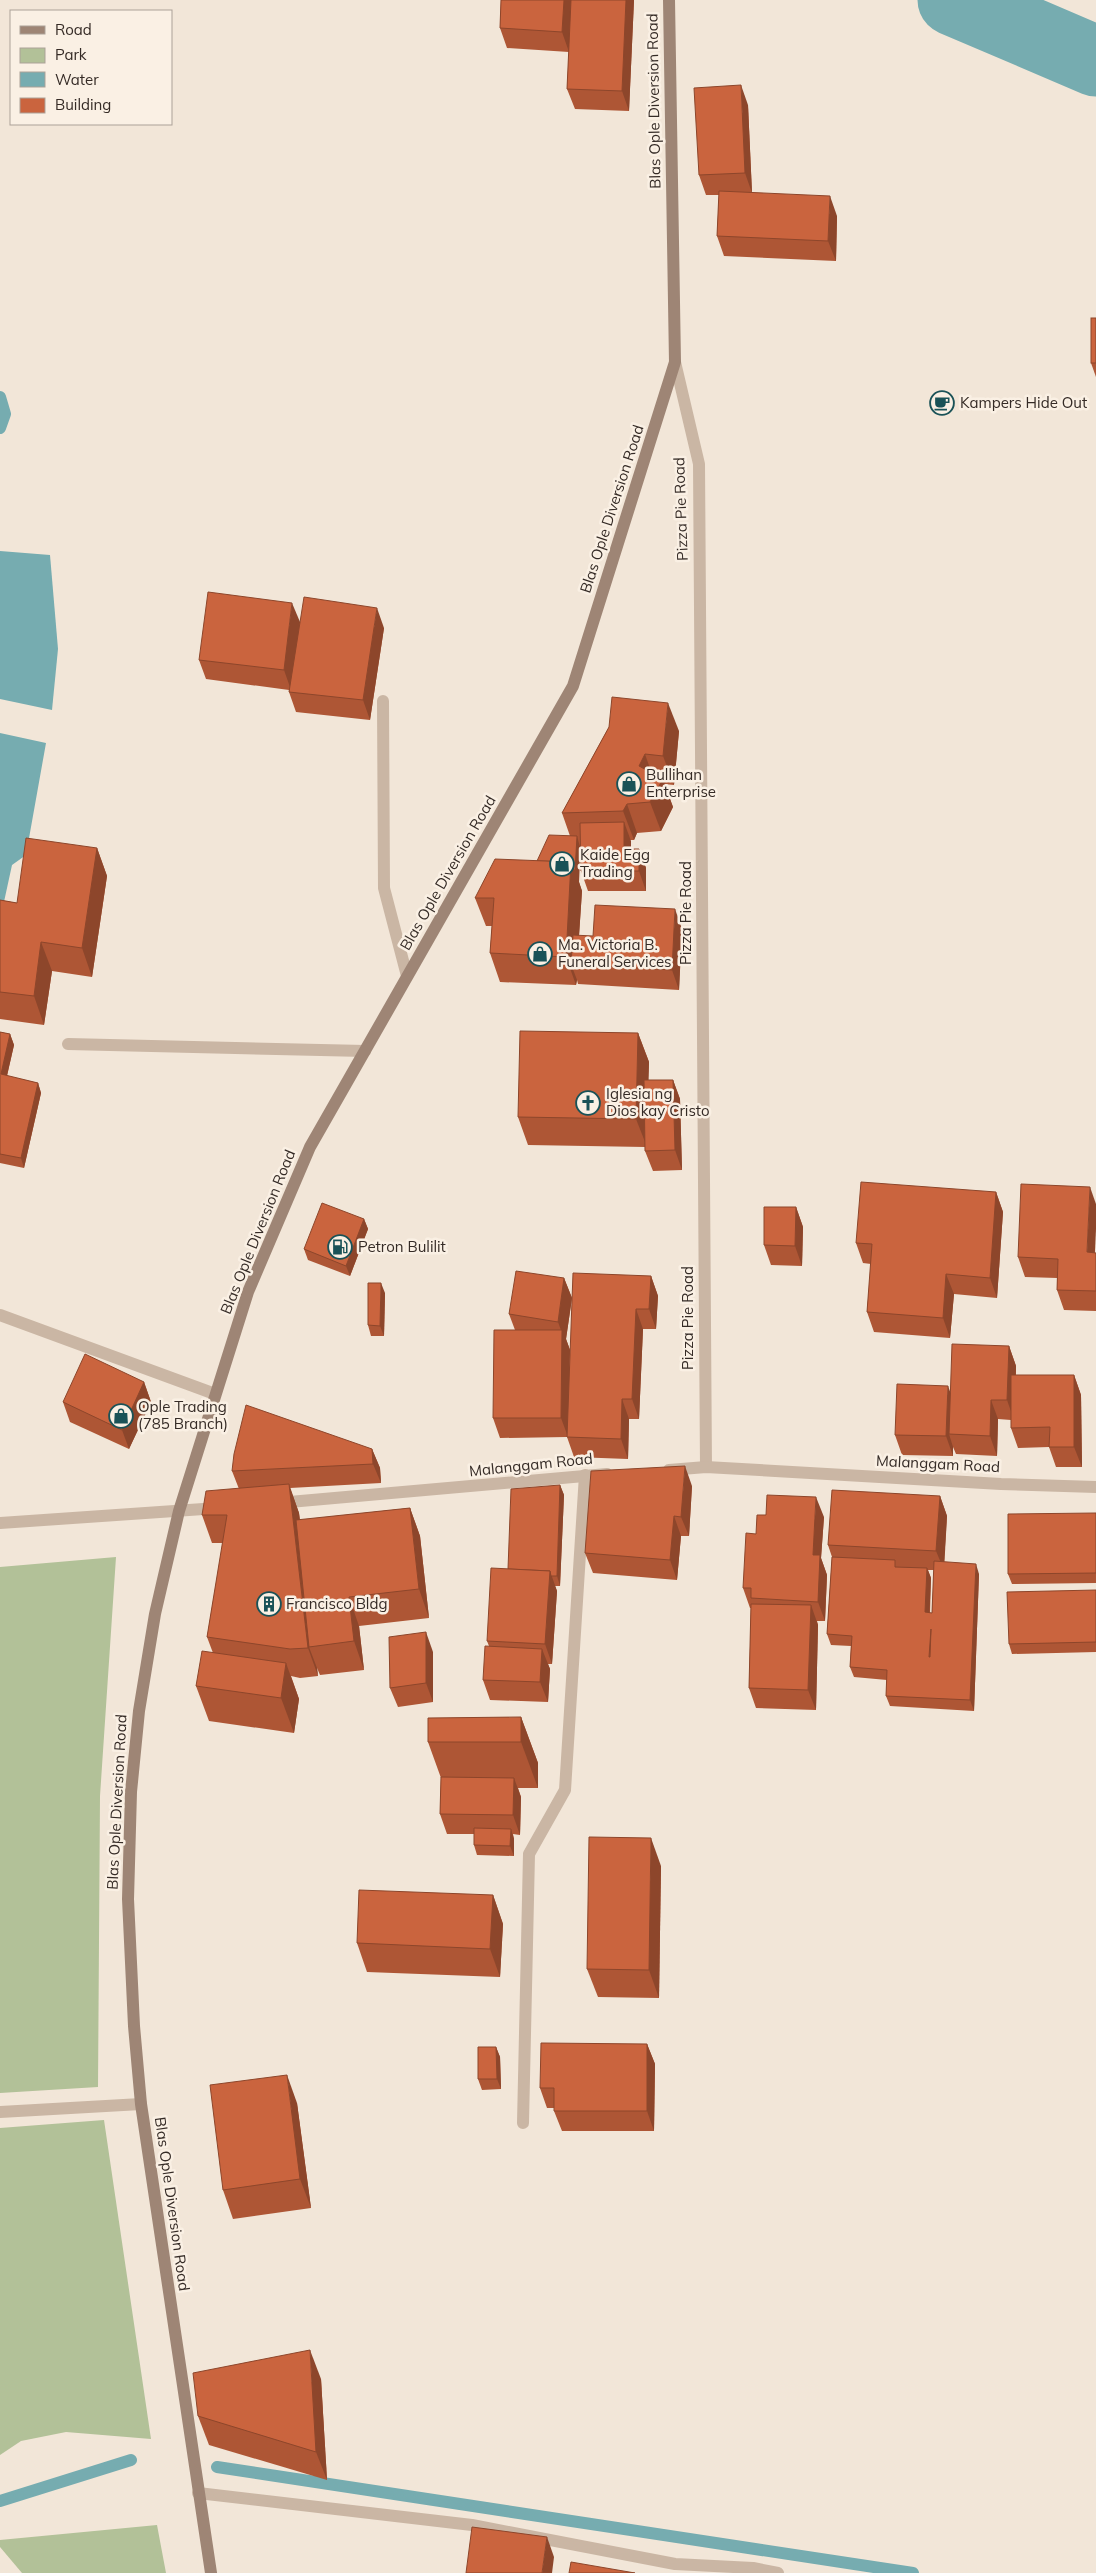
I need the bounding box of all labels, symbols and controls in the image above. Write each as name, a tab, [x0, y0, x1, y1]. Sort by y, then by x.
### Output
legend	[10, 10, 172, 125]
street label: Blas Ople Diversion Road	[642, 13, 665, 189]
text: Road	[55, 20, 92, 39]
text: Park	[55, 45, 87, 64]
text: Water	[55, 70, 99, 89]
text: Building	[55, 95, 111, 114]
cafe icon: Kampers Hide Out	[929, 390, 955, 416]
place label: Kampers Hide Out	[960, 393, 1087, 412]
street label: Blas Ople Diversion Road	[575, 422, 648, 595]
street label: Pizza Pie Road	[669, 457, 692, 561]
place label: Bullihan Enterprise	[646, 765, 716, 801]
shop icon: Bullihan Enterprise	[616, 771, 642, 797]
street label: Blas Ople Diversion Road	[395, 792, 500, 954]
place label: Kaide Egg Trading	[580, 845, 650, 881]
shop icon: Kaide Egg Trading	[549, 851, 575, 877]
street label: Pizza Pie Road	[676, 861, 695, 965]
place label: Ma. Victoria B. Funeral Services	[558, 935, 672, 971]
shop icon: Ma. Victoria B. Funeral Services	[527, 941, 553, 967]
place label: Iglesia ng Dios kay Cristo	[606, 1084, 710, 1120]
church icon: Iglesia ng Dios kay Cristo	[575, 1090, 601, 1116]
street label: Blas Ople Diversion Road	[216, 1147, 299, 1317]
fuel station icon: Petron Bulilit	[327, 1234, 353, 1260]
place label: Petron Bulilit	[358, 1237, 446, 1256]
street label: Pizza Pie Road	[678, 1266, 697, 1370]
place label: Ople Trading (785 Branch)	[138, 1397, 228, 1433]
shop icon: Ople Trading (785 Branch)	[108, 1403, 134, 1429]
street label: Malanggam Road	[468, 1449, 594, 1480]
street label: Malanggam Road	[876, 1451, 1001, 1476]
building icon: Francisco Bldg	[256, 1591, 282, 1617]
place label: Francisco Bldg	[286, 1594, 387, 1613]
street label: Blas Ople Diversion Road	[102, 1714, 131, 1890]
street label: Blas Ople Diversion Road	[151, 2116, 194, 2292]

